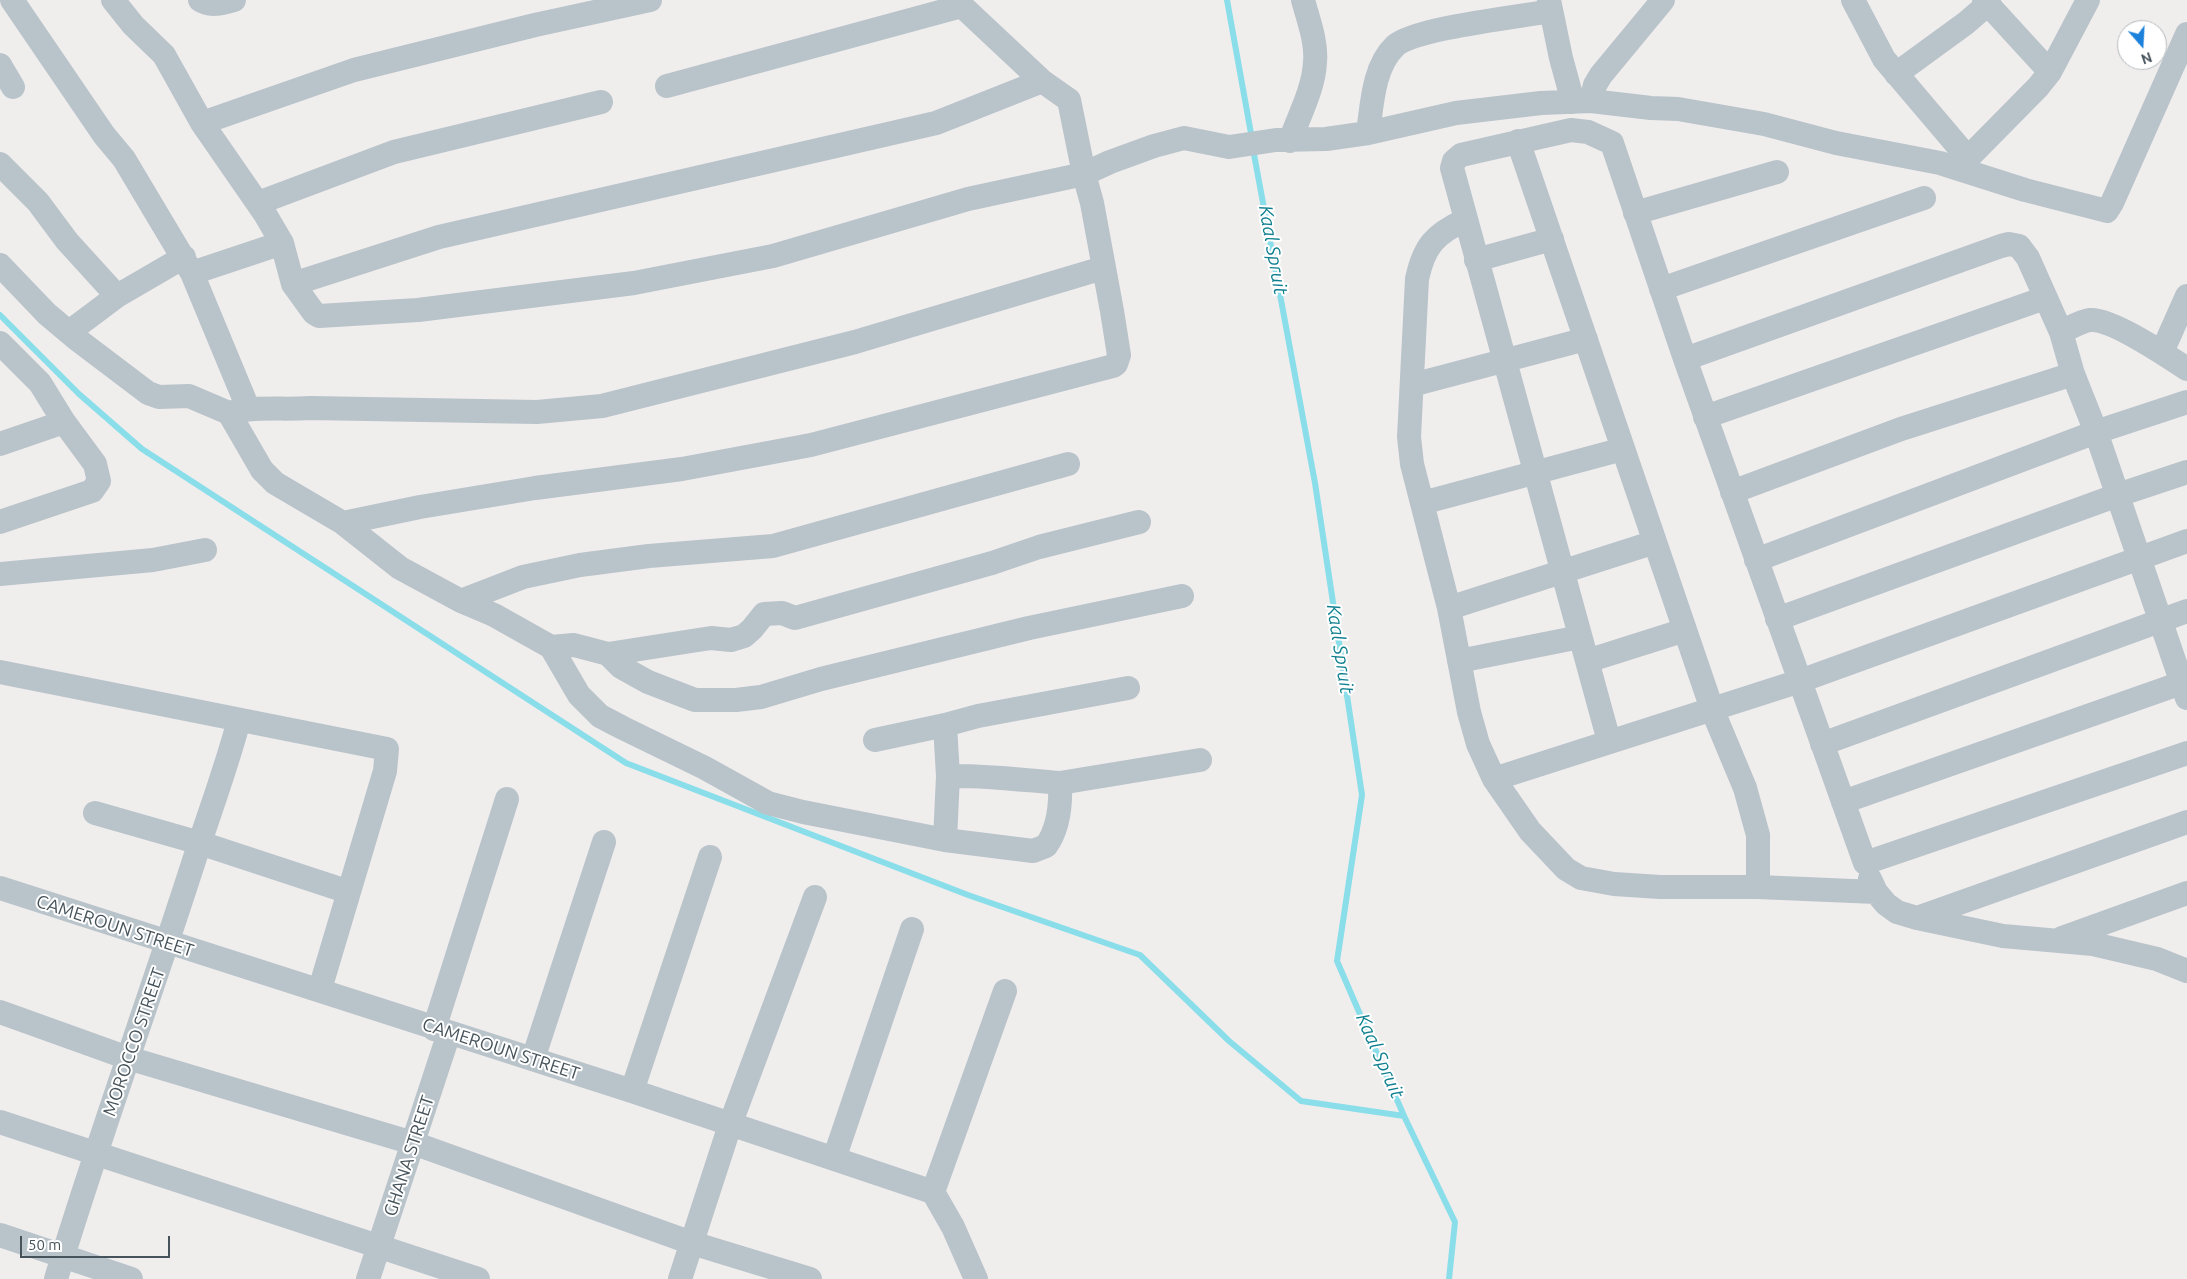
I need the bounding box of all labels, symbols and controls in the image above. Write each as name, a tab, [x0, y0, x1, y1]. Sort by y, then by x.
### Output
north arrow	[2117, 20, 2167, 70]
text: N	[2139, 49, 2154, 68]
water label: Kaal Spruit	[1254, 203, 1292, 297]
water label: Kaal Spruit	[1322, 602, 1358, 696]
street label: CAMEROUN STREET	[34, 890, 196, 962]
street label: MOROCCO STREET	[98, 965, 170, 1119]
water label: Kaal Spruit	[1351, 1010, 1409, 1102]
street label: CAMEROUN STREET	[420, 1013, 582, 1085]
street label: GHANA STREET	[379, 1093, 439, 1219]
scale bar	[22, 1226, 172, 1258]
text: 50 m	[28, 1236, 61, 1253]

